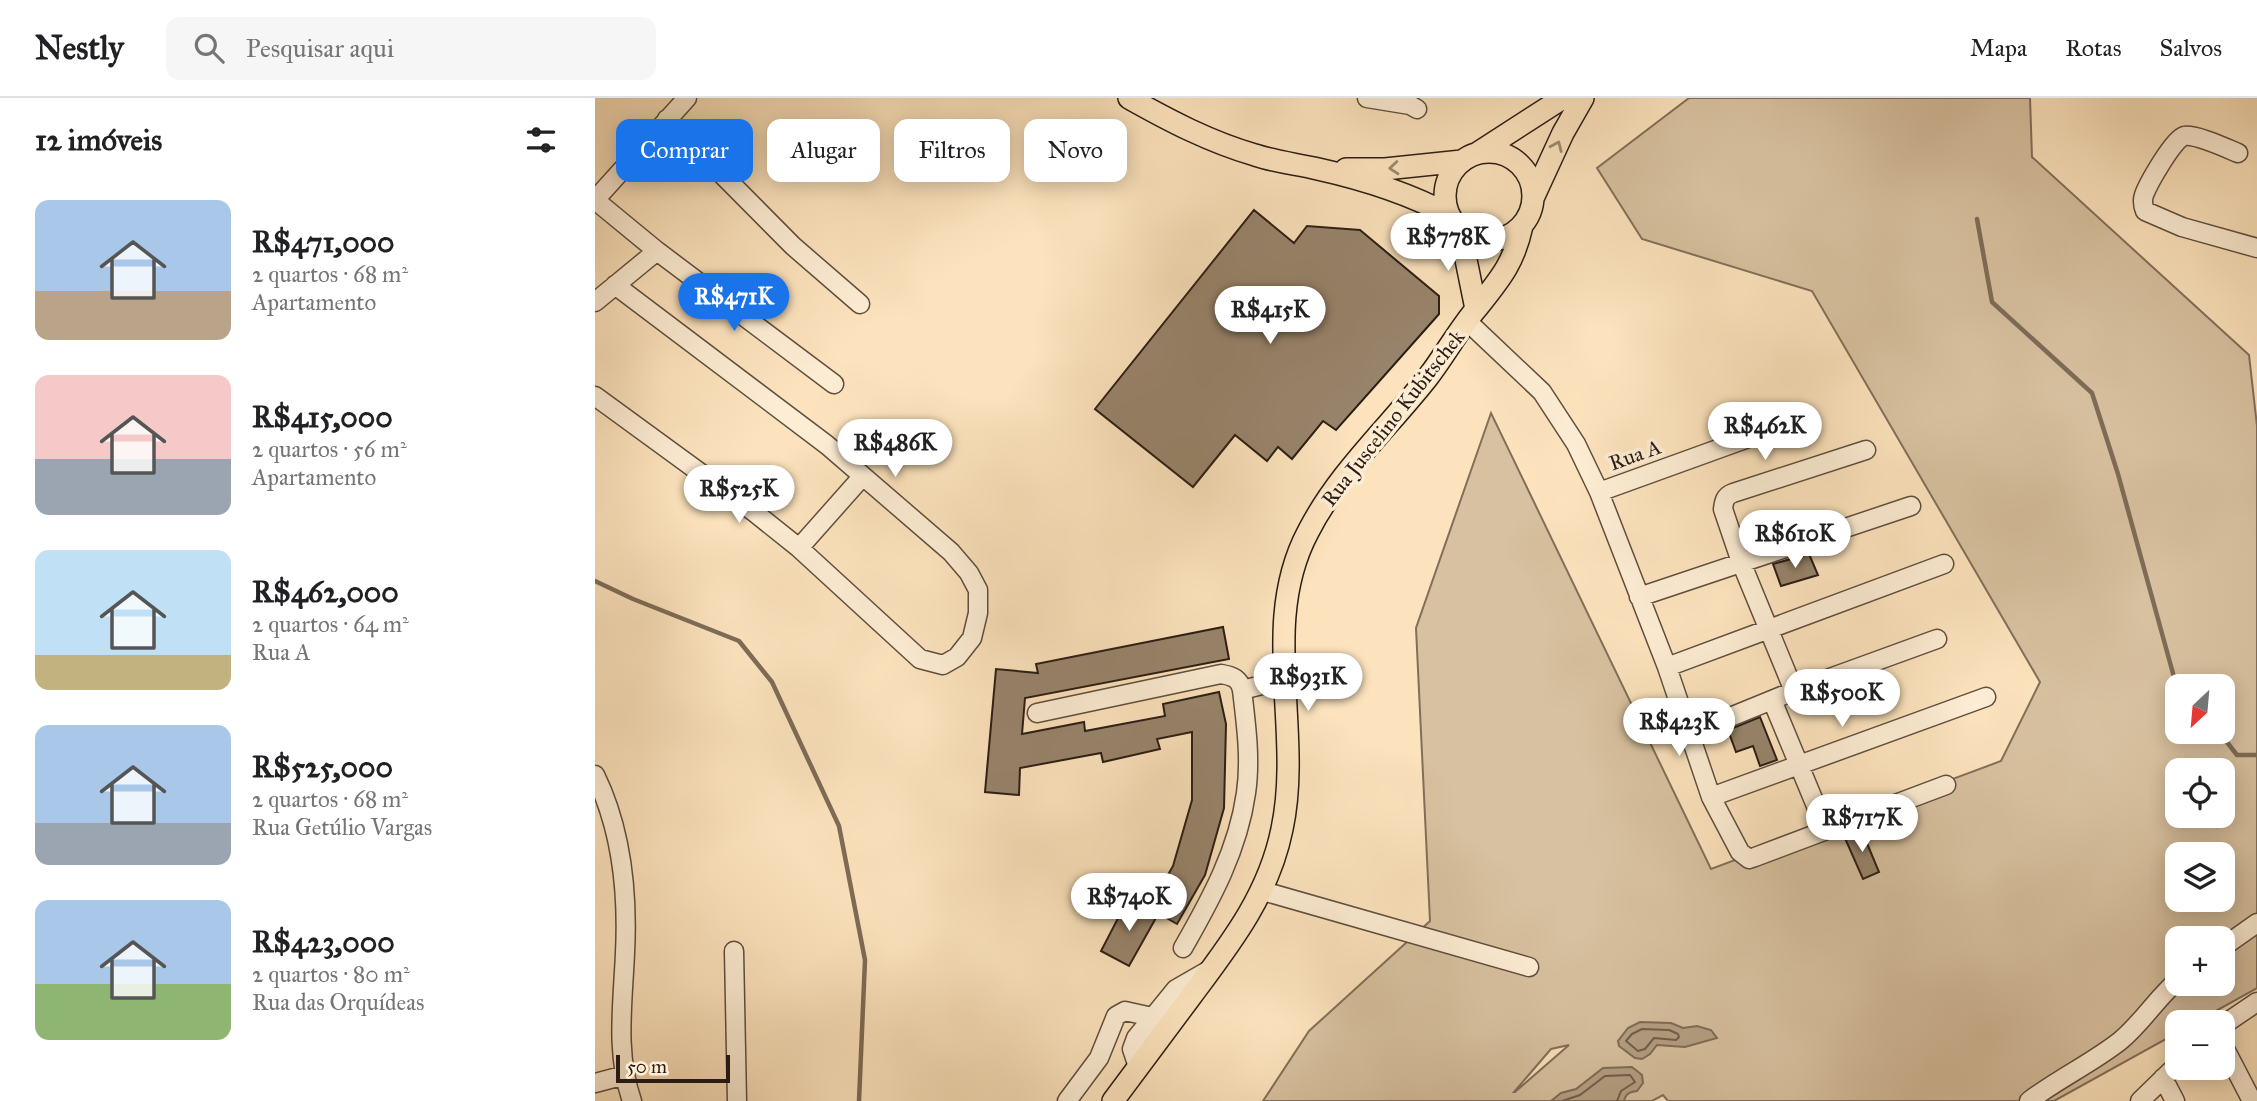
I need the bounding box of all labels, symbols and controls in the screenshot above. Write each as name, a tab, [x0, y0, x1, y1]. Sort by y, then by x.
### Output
search box	[166, 17, 656, 80]
text: Nestly	[35, 28, 124, 68]
icon: search	[190, 29, 228, 67]
text: Pesquisar aqui	[246, 32, 394, 64]
text: Mapa	[1970, 33, 2027, 63]
text: Rotas	[2065, 33, 2121, 63]
text: Salvos	[2159, 33, 2222, 63]
chip: Comprar	[616, 119, 753, 182]
chip: Alugar	[767, 119, 880, 182]
chip: Filtros	[894, 119, 1010, 182]
chip: Novo	[1024, 119, 1127, 182]
icon: filters	[522, 121, 560, 159]
text: 12 imóveis	[35, 122, 162, 158]
one-way arrow	[1549, 141, 1563, 153]
one-way arrow	[1388, 160, 1399, 175]
pin: R$778K	[1391, 214, 1505, 273]
text: R$778K	[1406, 222, 1490, 250]
text: R$471,000	[252, 224, 395, 260]
icon: home	[91, 228, 175, 312]
text: 2 quartos · 68 m²	[252, 260, 408, 288]
pin: R$471K	[677, 274, 791, 333]
text: R$471K	[694, 282, 774, 310]
pin: R$415K	[1213, 286, 1327, 346]
text: Apartamento	[252, 288, 376, 316]
text: R$415K	[1231, 295, 1309, 323]
street label: Rua Juscelino Kubitschek	[1316, 324, 1470, 512]
text: R$415,000	[252, 399, 393, 435]
pin: R$462K	[1708, 402, 1822, 462]
icon: home	[91, 403, 175, 487]
text: R$462K	[1724, 411, 1806, 439]
pin: R$486K	[838, 420, 952, 479]
text: R$486K	[853, 428, 937, 456]
street label: Rua A	[1606, 434, 1664, 476]
text: 2 quartos · 56 m²	[252, 435, 407, 463]
text: Apartamento	[252, 463, 376, 491]
pin: R$525K	[682, 466, 796, 525]
text: R$525K	[700, 474, 778, 502]
pin: R$610K	[1738, 510, 1852, 570]
text: R$610K	[1755, 519, 1835, 547]
text: R$462,000	[252, 574, 399, 610]
icon: home	[91, 578, 175, 662]
text: 2 quartos · 64 m²	[252, 610, 409, 638]
text: Rua A	[252, 638, 310, 666]
pin: R$931K	[1251, 654, 1365, 713]
text: R$931K	[1270, 662, 1346, 690]
pin: R$500K	[1785, 670, 1899, 729]
north arrow	[2165, 674, 2235, 744]
map controls	[2165, 674, 2235, 1080]
text: R$500K	[1800, 678, 1884, 706]
pin: R$423K	[1622, 698, 1736, 758]
text: R$423K	[1639, 707, 1719, 735]
text: R$525,000	[252, 749, 393, 785]
icon: home	[91, 753, 175, 837]
button: locate	[2165, 758, 2235, 828]
text: 2 quartos · 68 m²	[252, 785, 408, 813]
pin: R$717K	[1805, 794, 1919, 854]
text: R$717K	[1822, 803, 1902, 831]
text: Rua Getúlio Vargas	[252, 813, 432, 841]
button: layers	[2165, 842, 2235, 912]
pin: R$740K	[1072, 874, 1186, 933]
text: R$740K	[1087, 882, 1171, 910]
text: R$423,000	[252, 924, 395, 960]
button: +	[2165, 926, 2235, 996]
icon: home	[91, 928, 175, 1012]
text: 2 quartos · 80 m²	[252, 960, 410, 988]
text: Rua das Orquídeas	[252, 988, 424, 1016]
button: −	[2165, 1010, 2235, 1080]
scale bar	[616, 1052, 730, 1084]
text: 50 m	[627, 1055, 667, 1078]

